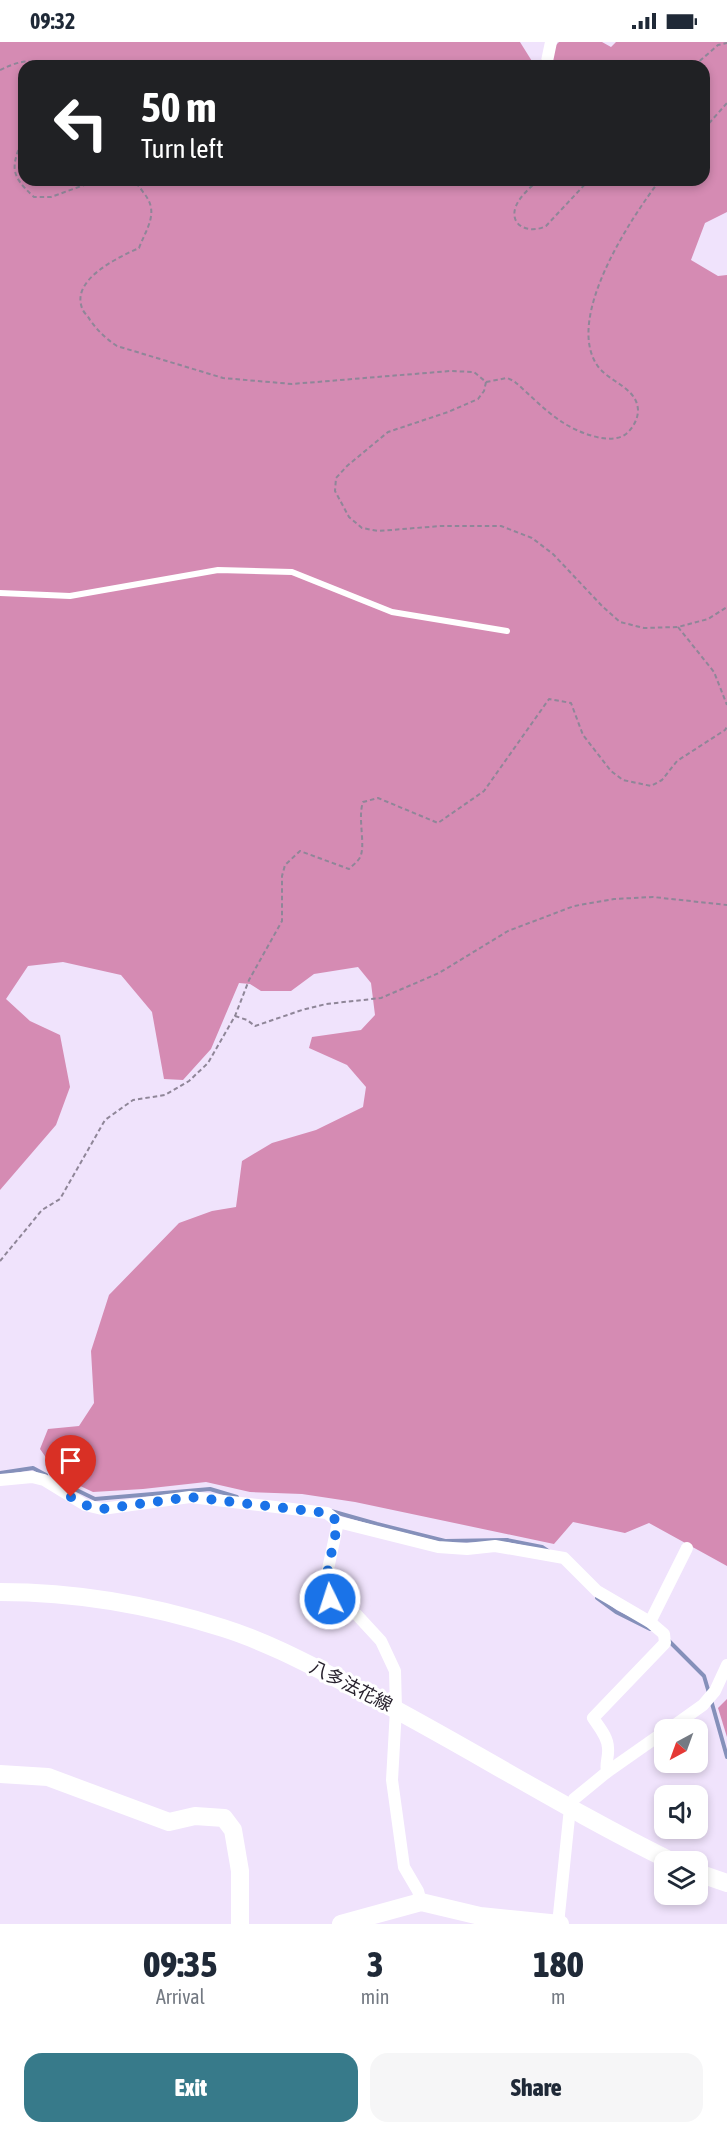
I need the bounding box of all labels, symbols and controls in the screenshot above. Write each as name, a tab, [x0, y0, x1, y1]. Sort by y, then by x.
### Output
text: 09:32	[30, 8, 75, 34]
text: 50 m	[141, 83, 216, 131]
icon: left	[42, 84, 120, 162]
text: Turn left	[141, 133, 224, 164]
pin	[45, 1435, 96, 1497]
icon: arrive	[54, 1444, 87, 1477]
position arrow	[298, 1567, 362, 1631]
street label: 八多法花線	[306, 1656, 396, 1715]
north arrow	[654, 1719, 708, 1773]
map controls	[654, 1719, 708, 1905]
button: sound	[654, 1785, 708, 1839]
button: layers	[654, 1851, 708, 1905]
text: 09:35	[143, 1943, 217, 1985]
text: 3	[367, 1943, 384, 1985]
text: 180	[533, 1943, 584, 1985]
text: Arrival	[156, 1985, 205, 2008]
text: min	[361, 1985, 390, 2008]
text: m	[551, 1985, 565, 2008]
button: Exit	[24, 2053, 358, 2122]
button: Share	[370, 2053, 703, 2122]

